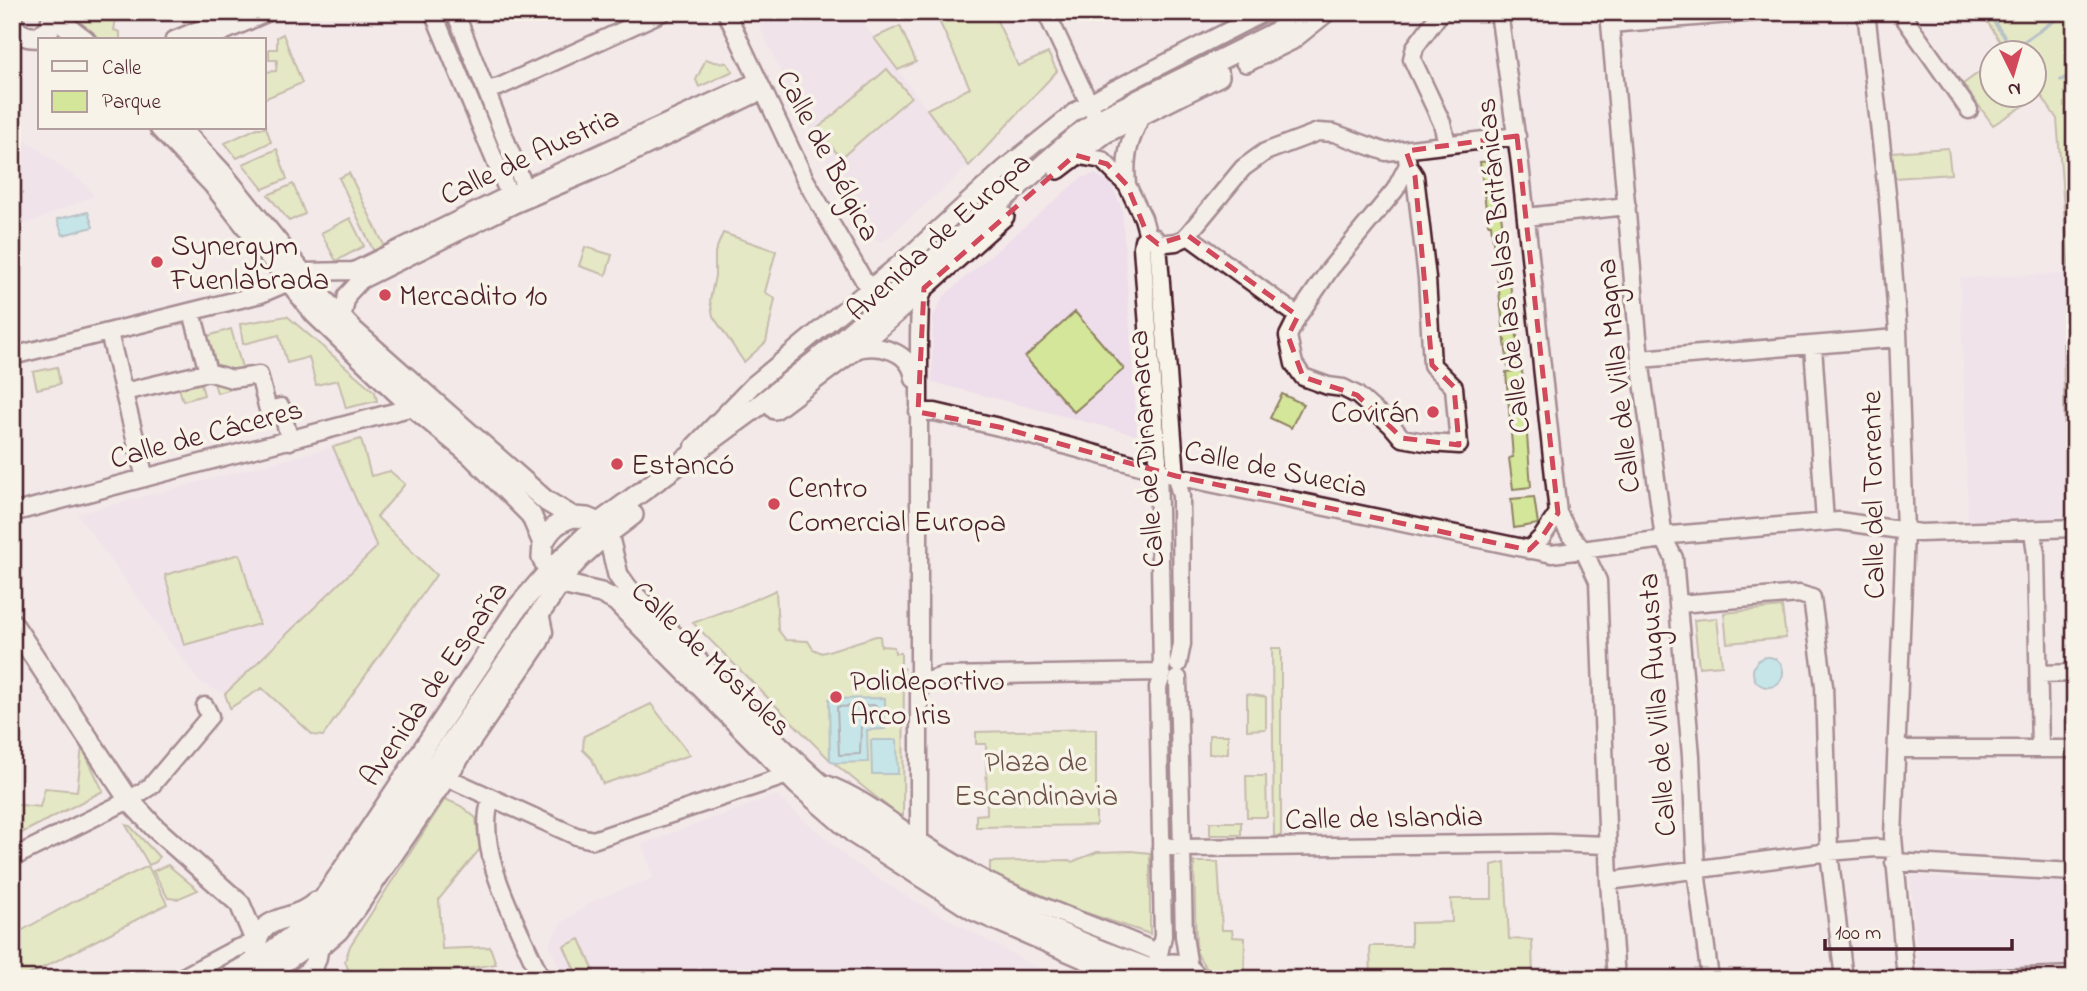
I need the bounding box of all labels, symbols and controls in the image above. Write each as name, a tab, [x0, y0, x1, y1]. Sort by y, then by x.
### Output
legend	[38, 38, 266, 130]
north arrow	[1979, 38, 2048, 108]
text: Calle	[102, 54, 142, 84]
street label: Calle de Bélgica	[763, 63, 890, 250]
text: N	[2007, 74, 2022, 102]
text: Parque	[102, 88, 161, 118]
street label: Calle de las Islas Británicas	[1465, 96, 1544, 436]
street label: Calle de Austria	[433, 97, 627, 219]
street label: Avenida de Europa	[838, 143, 1042, 333]
place label: Synergym Fuenlabrada	[170, 226, 329, 304]
marker: Synergym Fuenlabrada	[149, 254, 165, 270]
street label: Calle de Villa Magna	[1586, 256, 1654, 495]
place label: Mercadito 10	[399, 276, 547, 320]
marker: Mercadito 10	[377, 287, 393, 303]
street label: Calle de Dinamarca	[1118, 328, 1178, 569]
street label: Calle de Cáceres	[105, 389, 308, 483]
street label: Calle del Torrente	[1851, 390, 1899, 600]
place label: Covirán	[1331, 393, 1419, 437]
marker: Covirán	[1425, 404, 1441, 420]
street label: Calle de Suecia	[1180, 430, 1371, 512]
place label: Estancó	[631, 445, 734, 489]
marker: Estancó	[609, 456, 625, 472]
place label: Centro Comercial Europa	[788, 468, 1006, 546]
marker: Centro Comercial Europa	[766, 496, 782, 512]
street label: Calle de Móstoles	[619, 572, 800, 749]
street label: Calle de Villa Augusta	[1628, 572, 1690, 838]
street label: Avenida de España	[350, 573, 521, 796]
place label: Polideportivo Arco Iris	[850, 661, 1005, 739]
marker: Polideportivo Arco Iris	[828, 689, 844, 705]
park label: Plaza de Escandinavia	[954, 742, 1118, 820]
street label: Calle de Islandia	[1285, 796, 1484, 844]
scale bar	[1825, 907, 2012, 951]
text: 100 m	[1835, 919, 1881, 949]

